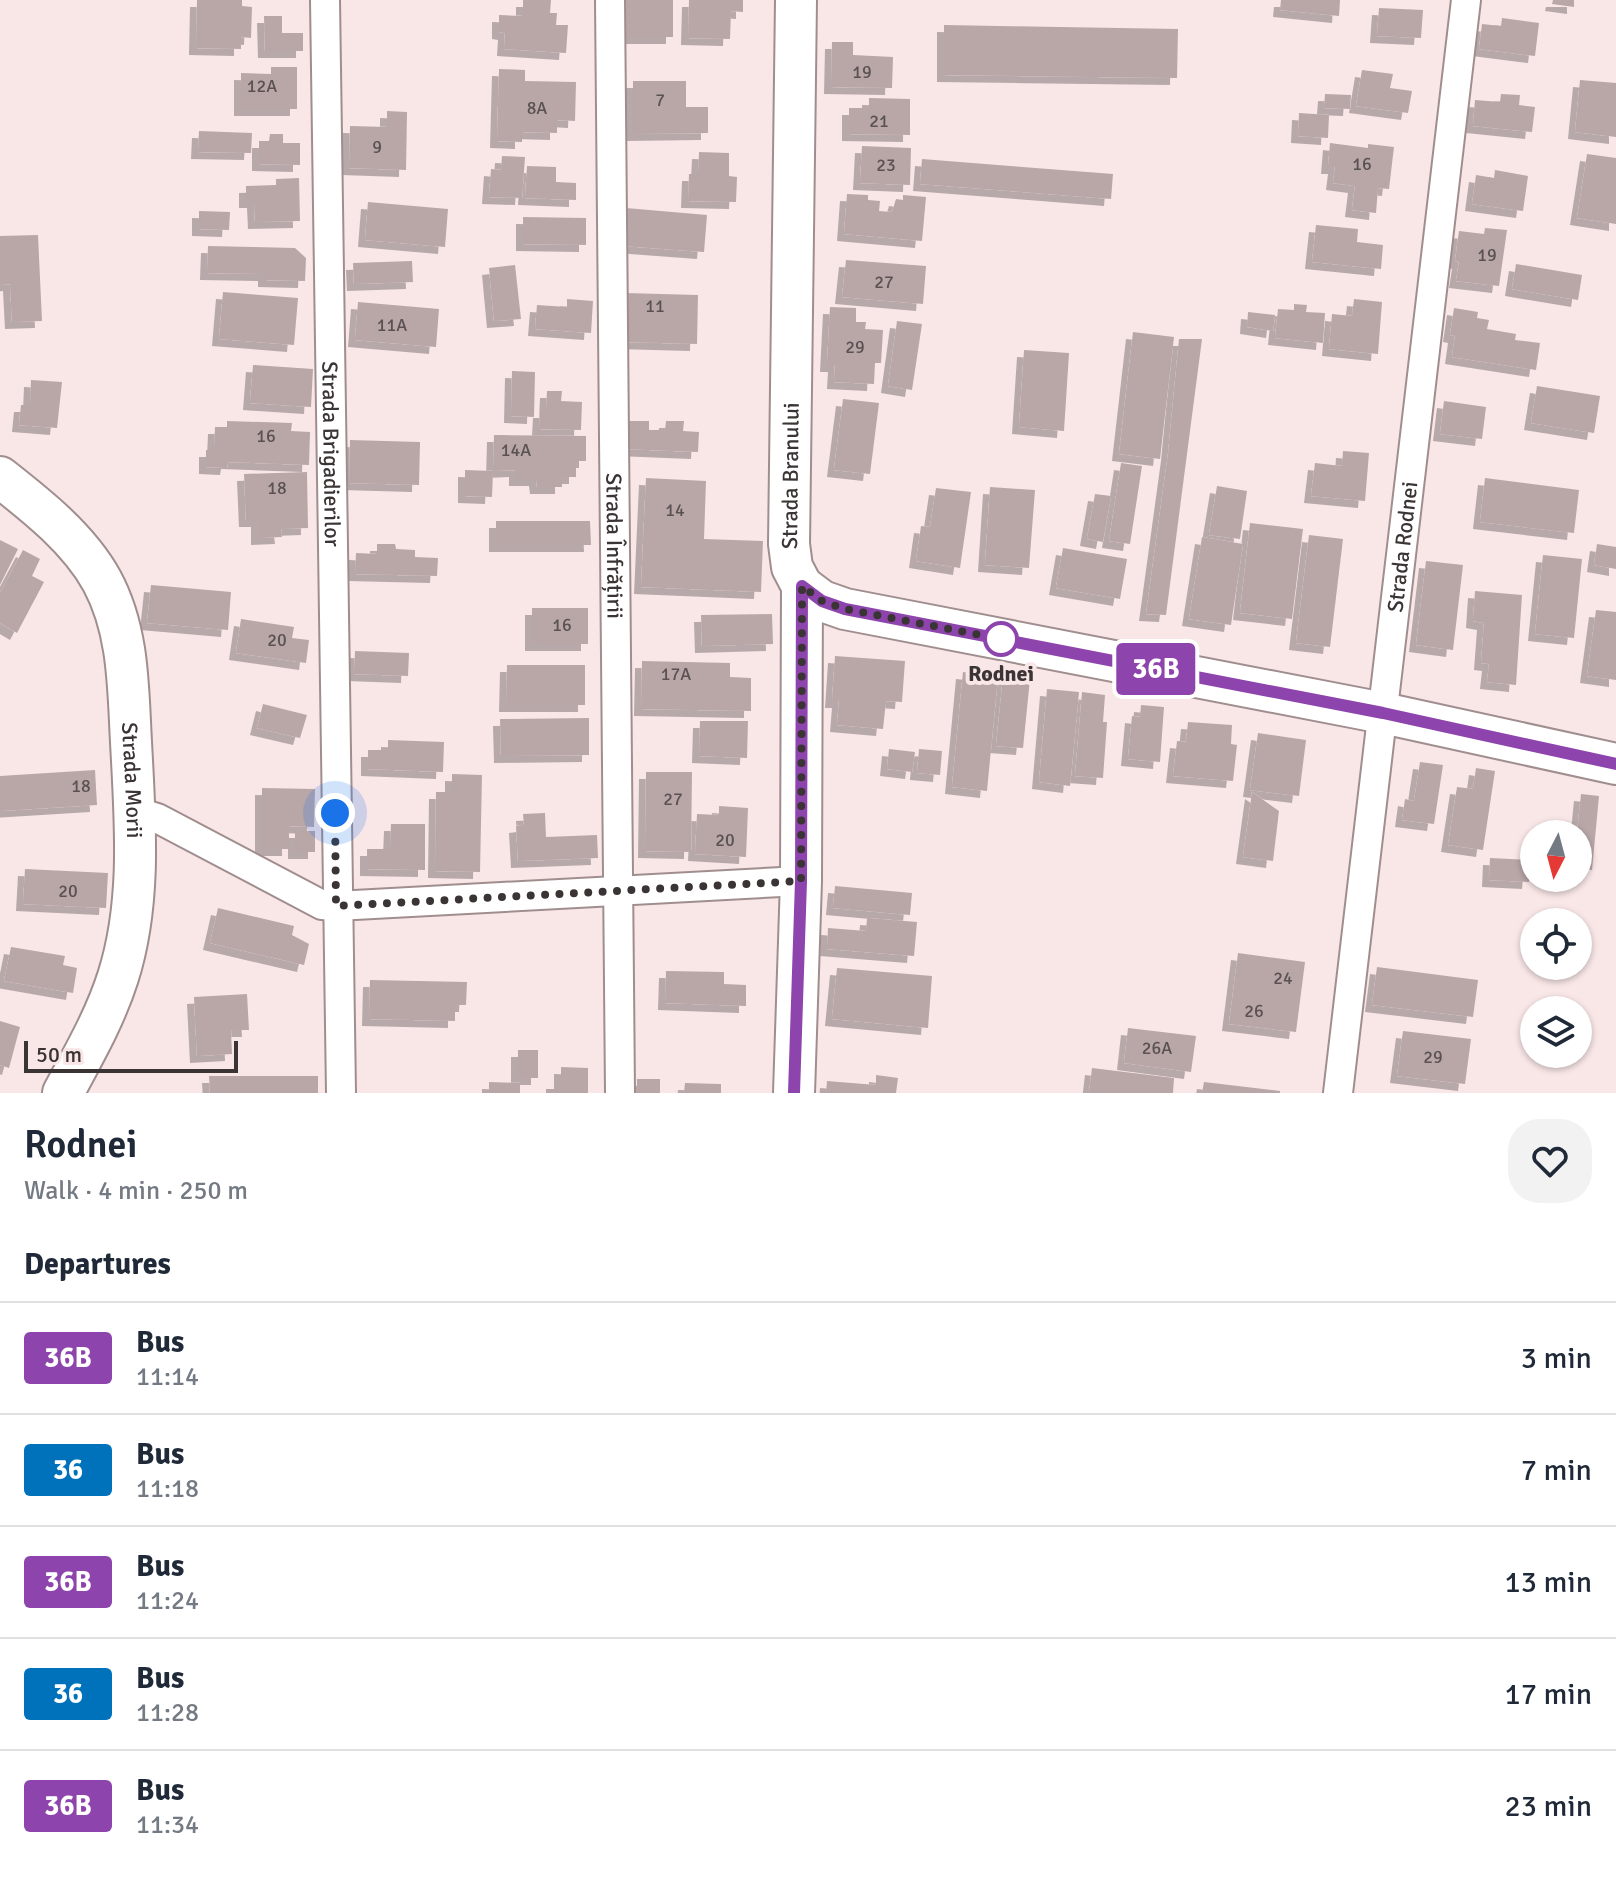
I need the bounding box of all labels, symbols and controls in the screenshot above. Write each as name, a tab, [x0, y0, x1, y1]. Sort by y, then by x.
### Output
house number: 19	[852, 61, 872, 83]
house number: 12A	[247, 75, 277, 97]
house number: 7	[655, 89, 665, 111]
house number: 8A	[527, 97, 547, 119]
house number: 21	[869, 110, 889, 132]
house number: 9	[372, 136, 382, 158]
house number: 16	[1352, 153, 1372, 175]
house number: 23	[876, 154, 896, 176]
house number: 19	[1477, 244, 1497, 266]
house number: 27	[874, 271, 894, 293]
house number: 11	[645, 295, 665, 317]
house number: 11A	[377, 314, 407, 336]
house number: 29	[845, 336, 865, 358]
street label: Strada Brigadierilor	[317, 361, 347, 547]
street label: Strada Branului	[775, 402, 804, 549]
house number: 16	[256, 425, 276, 447]
house number: 14A	[501, 439, 531, 461]
street label: Strada Înfrățirii	[601, 473, 629, 619]
house number: 18	[267, 477, 287, 499]
street label: Strada Rodnei	[1381, 480, 1423, 614]
house number: 14	[665, 499, 685, 521]
house number: 16	[552, 614, 572, 636]
marker: Rodnei	[984, 622, 1018, 656]
house number: 20	[267, 629, 287, 651]
line badge: 36B	[1110, 643, 1202, 695]
text: 36B	[1132, 652, 1180, 686]
place label: Rodnei	[968, 660, 1034, 687]
house number: 17A	[661, 663, 691, 685]
street label: Strada Morii	[117, 722, 149, 838]
house number: 18	[71, 775, 91, 797]
house number: 27	[663, 788, 683, 810]
your location	[315, 793, 355, 833]
north arrow	[1520, 820, 1592, 892]
map controls	[1520, 820, 1592, 1068]
house number: 20	[715, 829, 735, 851]
house number: 20	[58, 880, 78, 902]
button: locate	[1520, 908, 1592, 980]
house number: 24	[1273, 967, 1293, 989]
button: layers	[1520, 996, 1592, 1068]
house number: 26	[1244, 1000, 1264, 1022]
scale bar	[24, 1037, 238, 1073]
house number: 26A	[1142, 1037, 1172, 1059]
text: 50 m	[36, 1041, 82, 1068]
house number: 29	[1423, 1046, 1443, 1068]
button: heart	[1508, 1119, 1592, 1203]
text: Rodnei	[24, 1121, 137, 1168]
text: Walk · 4 min · 250 m	[24, 1175, 248, 1207]
text: Departures	[24, 1246, 171, 1283]
text: Bus	[136, 1324, 184, 1361]
text: 3 min	[1521, 1340, 1592, 1377]
text: 36B	[44, 1341, 92, 1375]
text: 11:14	[136, 1361, 199, 1393]
text: Bus	[136, 1436, 184, 1473]
text: 7 min	[1521, 1452, 1592, 1489]
text: 36	[53, 1453, 83, 1487]
text: 11:18	[136, 1473, 199, 1505]
text: Bus	[136, 1548, 184, 1585]
text: 13 min	[1505, 1564, 1592, 1601]
text: 36B	[44, 1565, 92, 1599]
text: 11:24	[136, 1585, 199, 1617]
text: Bus	[136, 1660, 184, 1697]
text: 17 min	[1505, 1676, 1592, 1713]
text: 36	[53, 1677, 83, 1711]
text: 11:28	[136, 1697, 199, 1729]
text: Bus	[136, 1772, 184, 1809]
text: 23 min	[1505, 1788, 1592, 1825]
text: 36B	[44, 1789, 92, 1823]
text: 11:34	[136, 1809, 199, 1841]

